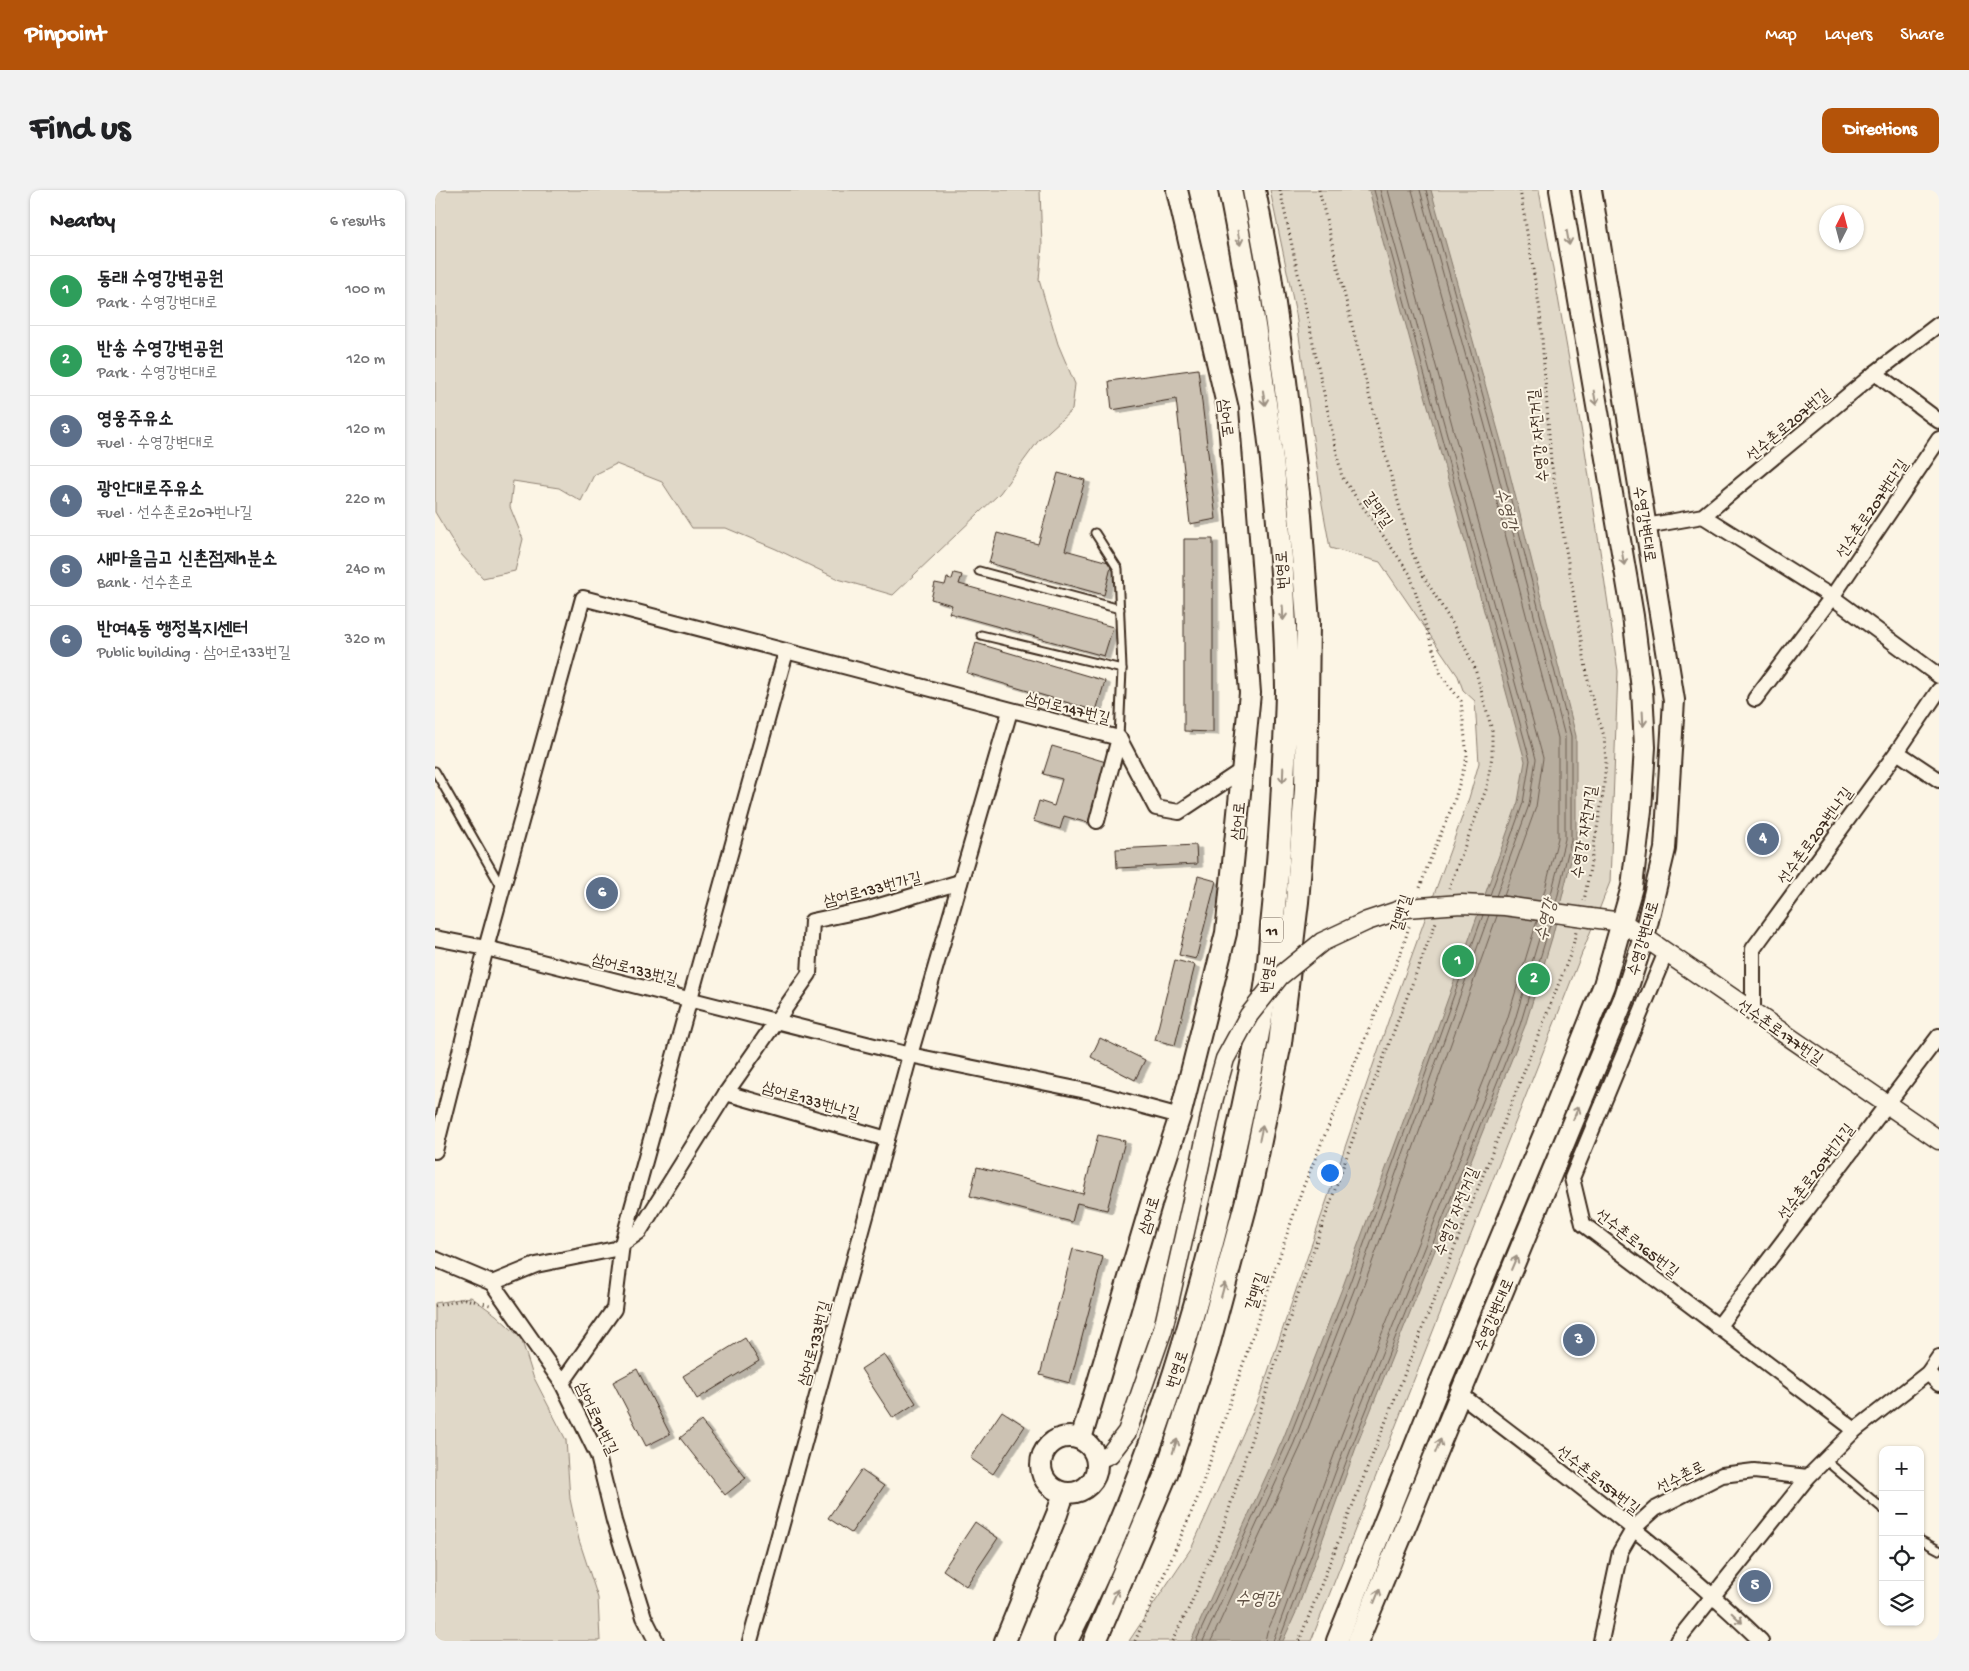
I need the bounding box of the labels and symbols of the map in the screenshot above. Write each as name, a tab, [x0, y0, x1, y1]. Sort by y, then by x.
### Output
north arrow	[1819, 205, 1864, 250]
one-way arrow	[1235, 229, 1245, 245]
one-way arrow	[1563, 230, 1573, 246]
street label: 선수촌로207번길	[1743, 386, 1835, 467]
street label: 수영강 자전거길	[1526, 388, 1555, 483]
one-way arrow	[1259, 390, 1269, 406]
one-way arrow	[1591, 390, 1601, 406]
street label: 삼어로	[1212, 398, 1235, 439]
street label: 선수촌로207번다길	[1833, 456, 1914, 563]
street label: 수영강변대로	[1627, 485, 1658, 564]
water label: 수영강	[1489, 486, 1521, 536]
street label: 갈맷길	[1357, 489, 1396, 532]
street label: 번영로	[1274, 550, 1295, 590]
one-way arrow	[1618, 550, 1628, 566]
one-way arrow	[1278, 604, 1288, 620]
street label: 삼어로147번길	[1023, 691, 1112, 730]
one-way arrow	[1639, 711, 1648, 727]
one-way arrow	[1278, 766, 1288, 783]
street label: 선수촌로207번나길	[1774, 784, 1858, 889]
street label: 수영강 자전거길	[1570, 785, 1603, 880]
street label: 삼어로	[1229, 801, 1252, 841]
pin: 4	[1747, 820, 1779, 858]
street label: 삼어로133번가길	[822, 870, 924, 913]
pin: 6	[586, 874, 618, 912]
street label: 갈맷길	[1388, 892, 1418, 935]
water label: 수영강	[1532, 895, 1563, 944]
street label: 수영강변대로	[1626, 899, 1665, 979]
road number: 11	[1261, 918, 1283, 942]
pin: 1	[1442, 942, 1474, 980]
street label: 삼어로133번길	[589, 952, 679, 991]
street label: 번영로	[1259, 954, 1282, 995]
pin: 2	[1518, 960, 1550, 998]
street label: 선수촌로177번길	[1732, 996, 1826, 1070]
street label: 삼어로133번나길	[759, 1079, 861, 1125]
one-way arrow	[1572, 1106, 1582, 1121]
street label: 선수촌로207번가길	[1775, 1121, 1860, 1225]
one-way arrow	[1257, 1125, 1267, 1141]
your location	[1317, 1160, 1343, 1186]
street label: 수영강 자전거길	[1432, 1165, 1485, 1259]
street label: 삼어로	[1137, 1195, 1166, 1237]
street label: 선수촌로165번길	[1591, 1206, 1682, 1283]
one-way arrow	[1510, 1256, 1519, 1271]
street label: 갈맷길	[1242, 1270, 1273, 1313]
street label: 수영강변대로	[1472, 1276, 1520, 1355]
one-way arrow	[1219, 1283, 1228, 1299]
street label: 삼어로133번길	[796, 1299, 837, 1389]
pin: 3	[1563, 1321, 1595, 1359]
street label: 번영로	[1164, 1349, 1195, 1391]
street label: 삼어로91번길	[570, 1380, 620, 1459]
one-way arrow	[1171, 1438, 1181, 1454]
one-way arrow	[1434, 1439, 1444, 1454]
street label: 선수촌로157번길	[1551, 1443, 1643, 1520]
street label: 선수촌로	[1654, 1458, 1709, 1499]
pin: 5	[1739, 1567, 1771, 1605]
one-way arrow	[1111, 1589, 1120, 1605]
one-way arrow	[1372, 1589, 1382, 1604]
water label: 수영강	[1235, 1590, 1281, 1611]
one-way arrow	[1731, 1612, 1743, 1624]

